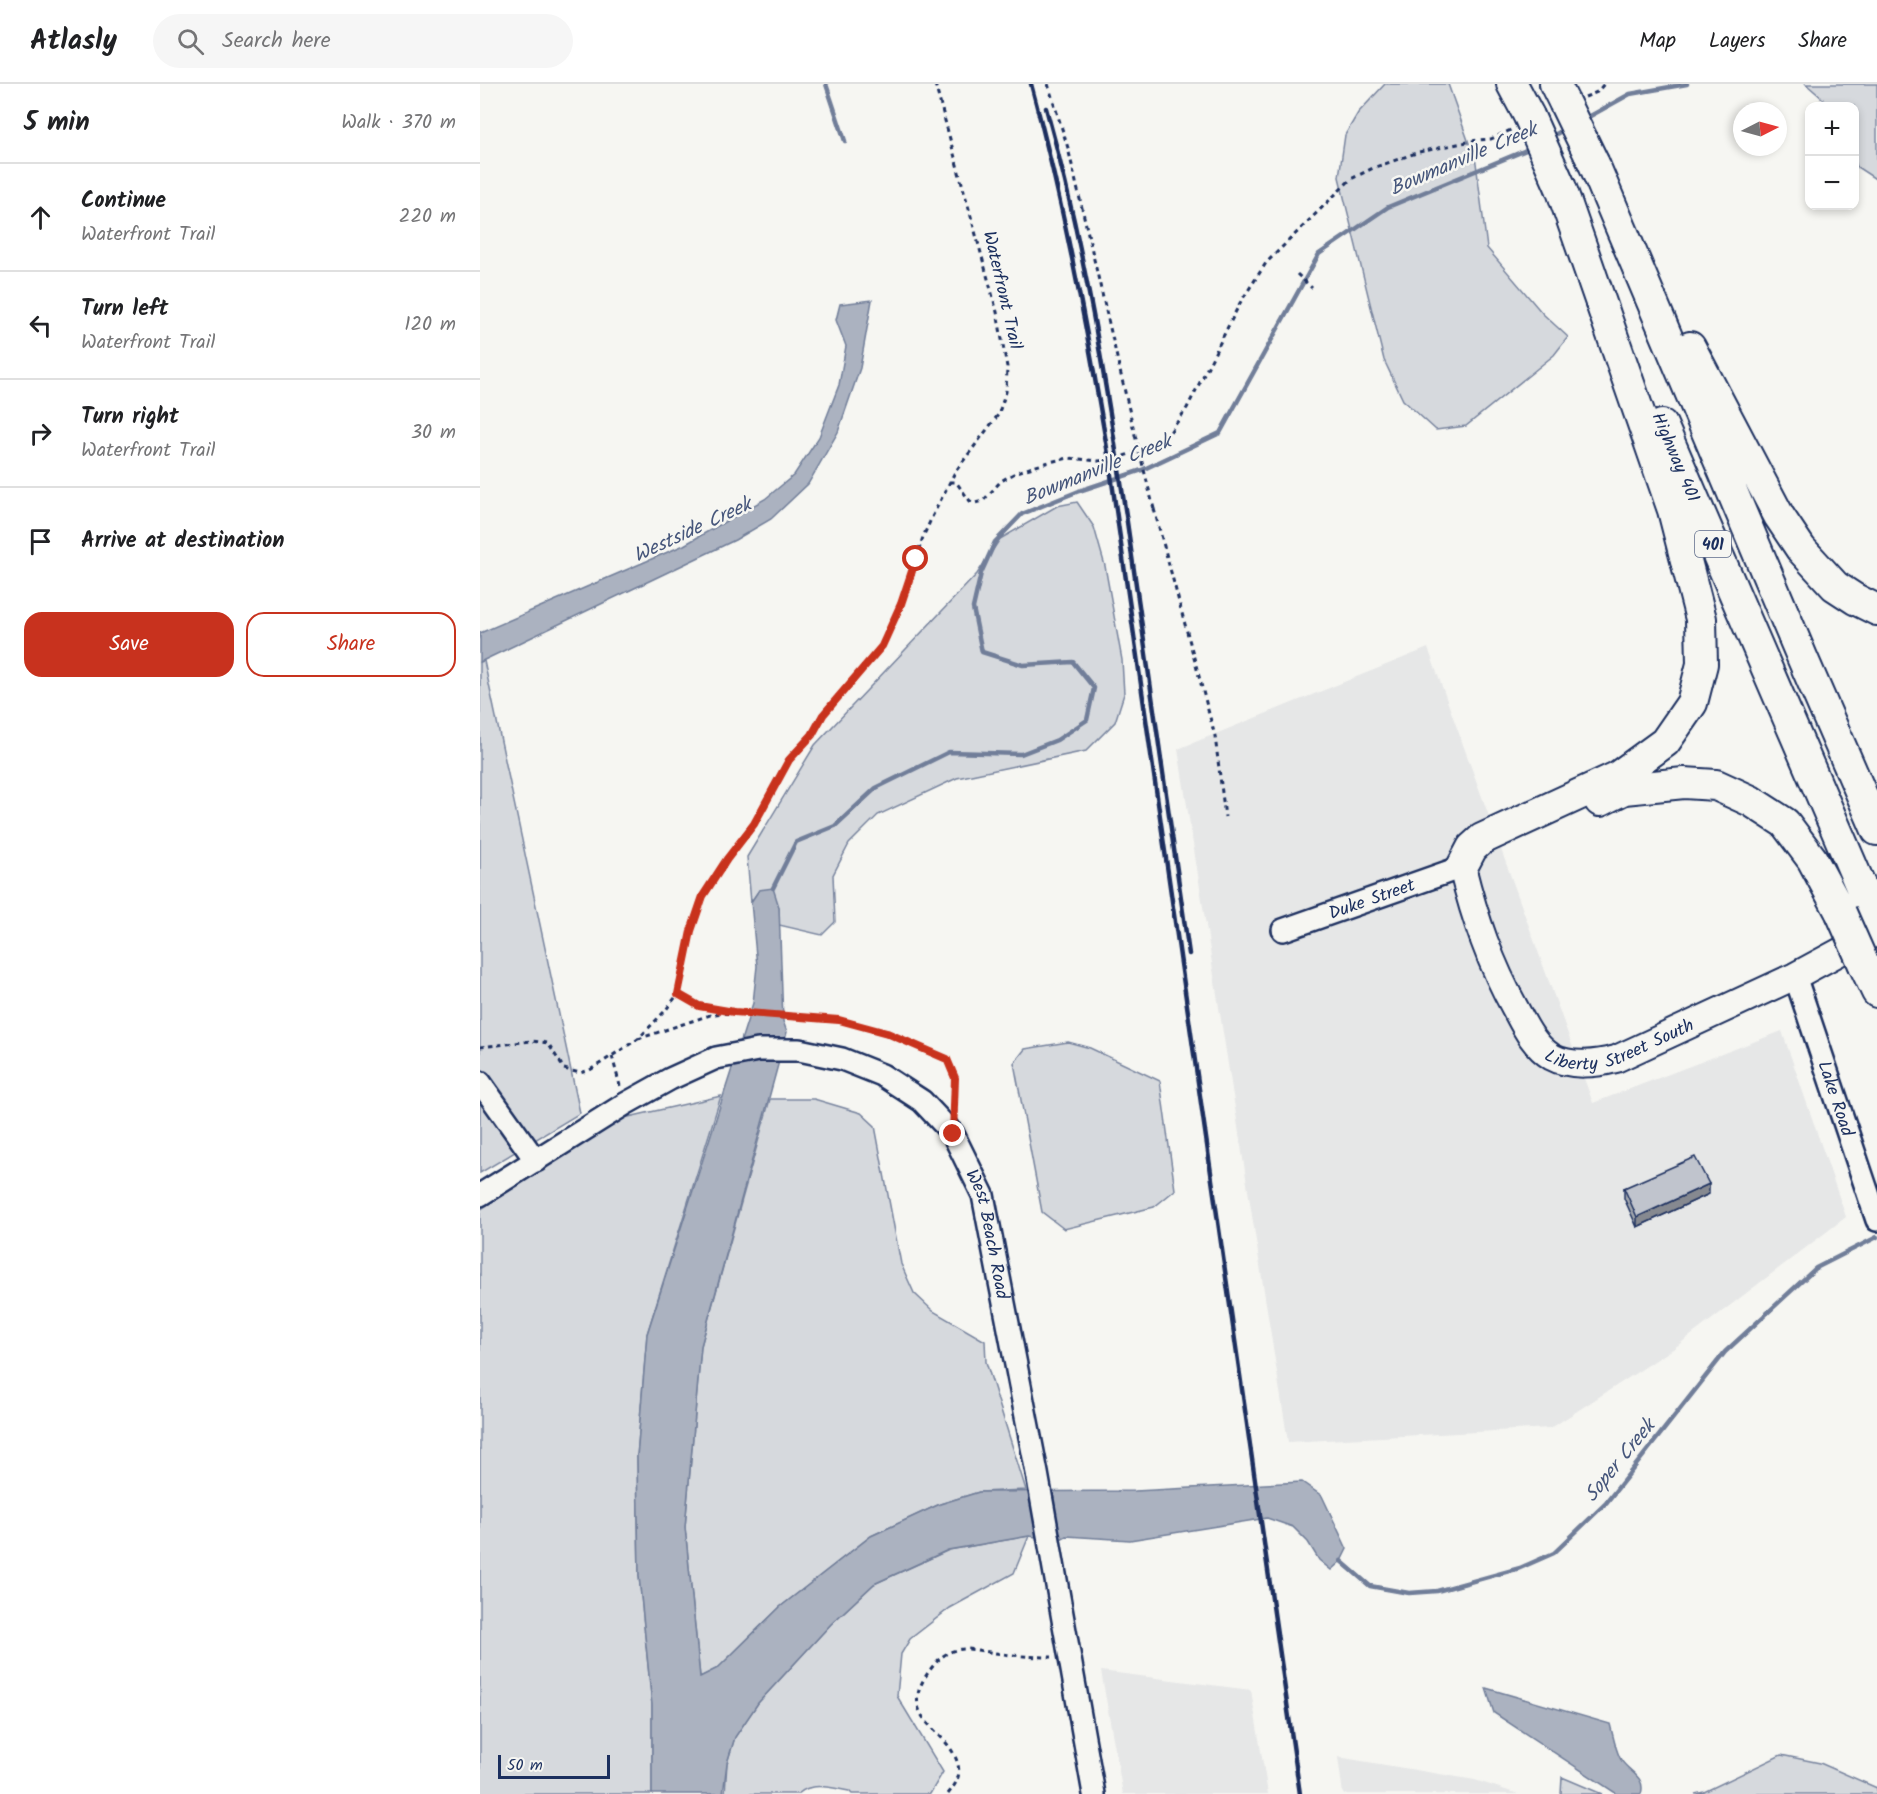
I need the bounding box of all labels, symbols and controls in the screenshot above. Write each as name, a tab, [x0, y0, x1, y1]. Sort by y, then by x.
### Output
search box	[153, 14, 573, 68]
text: Atlasly	[30, 19, 117, 64]
text: Search here	[222, 24, 331, 59]
icon: search	[174, 25, 207, 58]
text: Map	[1639, 25, 1676, 58]
text: Layers	[1709, 25, 1765, 58]
text: Share	[1798, 25, 1847, 58]
text: 5 min	[24, 102, 90, 144]
north arrow	[1733, 102, 1787, 156]
map controls	[1805, 102, 1859, 210]
button: +	[1805, 102, 1859, 156]
text: Walk · 370 m	[341, 107, 456, 139]
water label: Bowmanville Creek	[1385, 113, 1545, 205]
button: −	[1805, 156, 1859, 210]
text: Continue	[81, 184, 166, 219]
icon: ahead	[24, 201, 57, 234]
text: 220 m	[399, 201, 456, 233]
text: Waterfront Trail	[81, 219, 215, 251]
street label: Waterfront Trail	[974, 228, 1029, 353]
text: Turn left	[81, 292, 168, 327]
icon: left	[24, 309, 57, 342]
text: 120 m	[404, 309, 456, 341]
text: Waterfront Trail	[81, 327, 215, 359]
text: Turn right	[81, 400, 179, 435]
street label: Highway 401	[1643, 408, 1707, 507]
icon: right	[24, 417, 57, 450]
text: 30 m	[411, 417, 456, 449]
water label: Bowmanville Creek	[1019, 426, 1179, 515]
text: Waterfront Trail	[81, 435, 215, 467]
water label: Westside Creek	[628, 488, 760, 572]
text: Arrive at destination	[81, 524, 284, 559]
icon: arrive	[24, 525, 57, 558]
road number: 401	[1695, 531, 1731, 557]
route start	[902, 545, 928, 571]
button: Save	[24, 612, 234, 677]
button: Share	[246, 612, 456, 677]
street label: Duke Street	[1325, 871, 1420, 929]
street label: Liberty Street South	[1538, 1012, 1699, 1080]
street label: Lake Road	[1808, 1057, 1861, 1141]
route end	[939, 1120, 965, 1146]
street label: West Beach Road	[957, 1165, 1016, 1303]
water label: Soper Creek	[1577, 1411, 1666, 1510]
scale bar	[498, 1752, 610, 1780]
text: 50 m	[507, 1753, 543, 1778]

